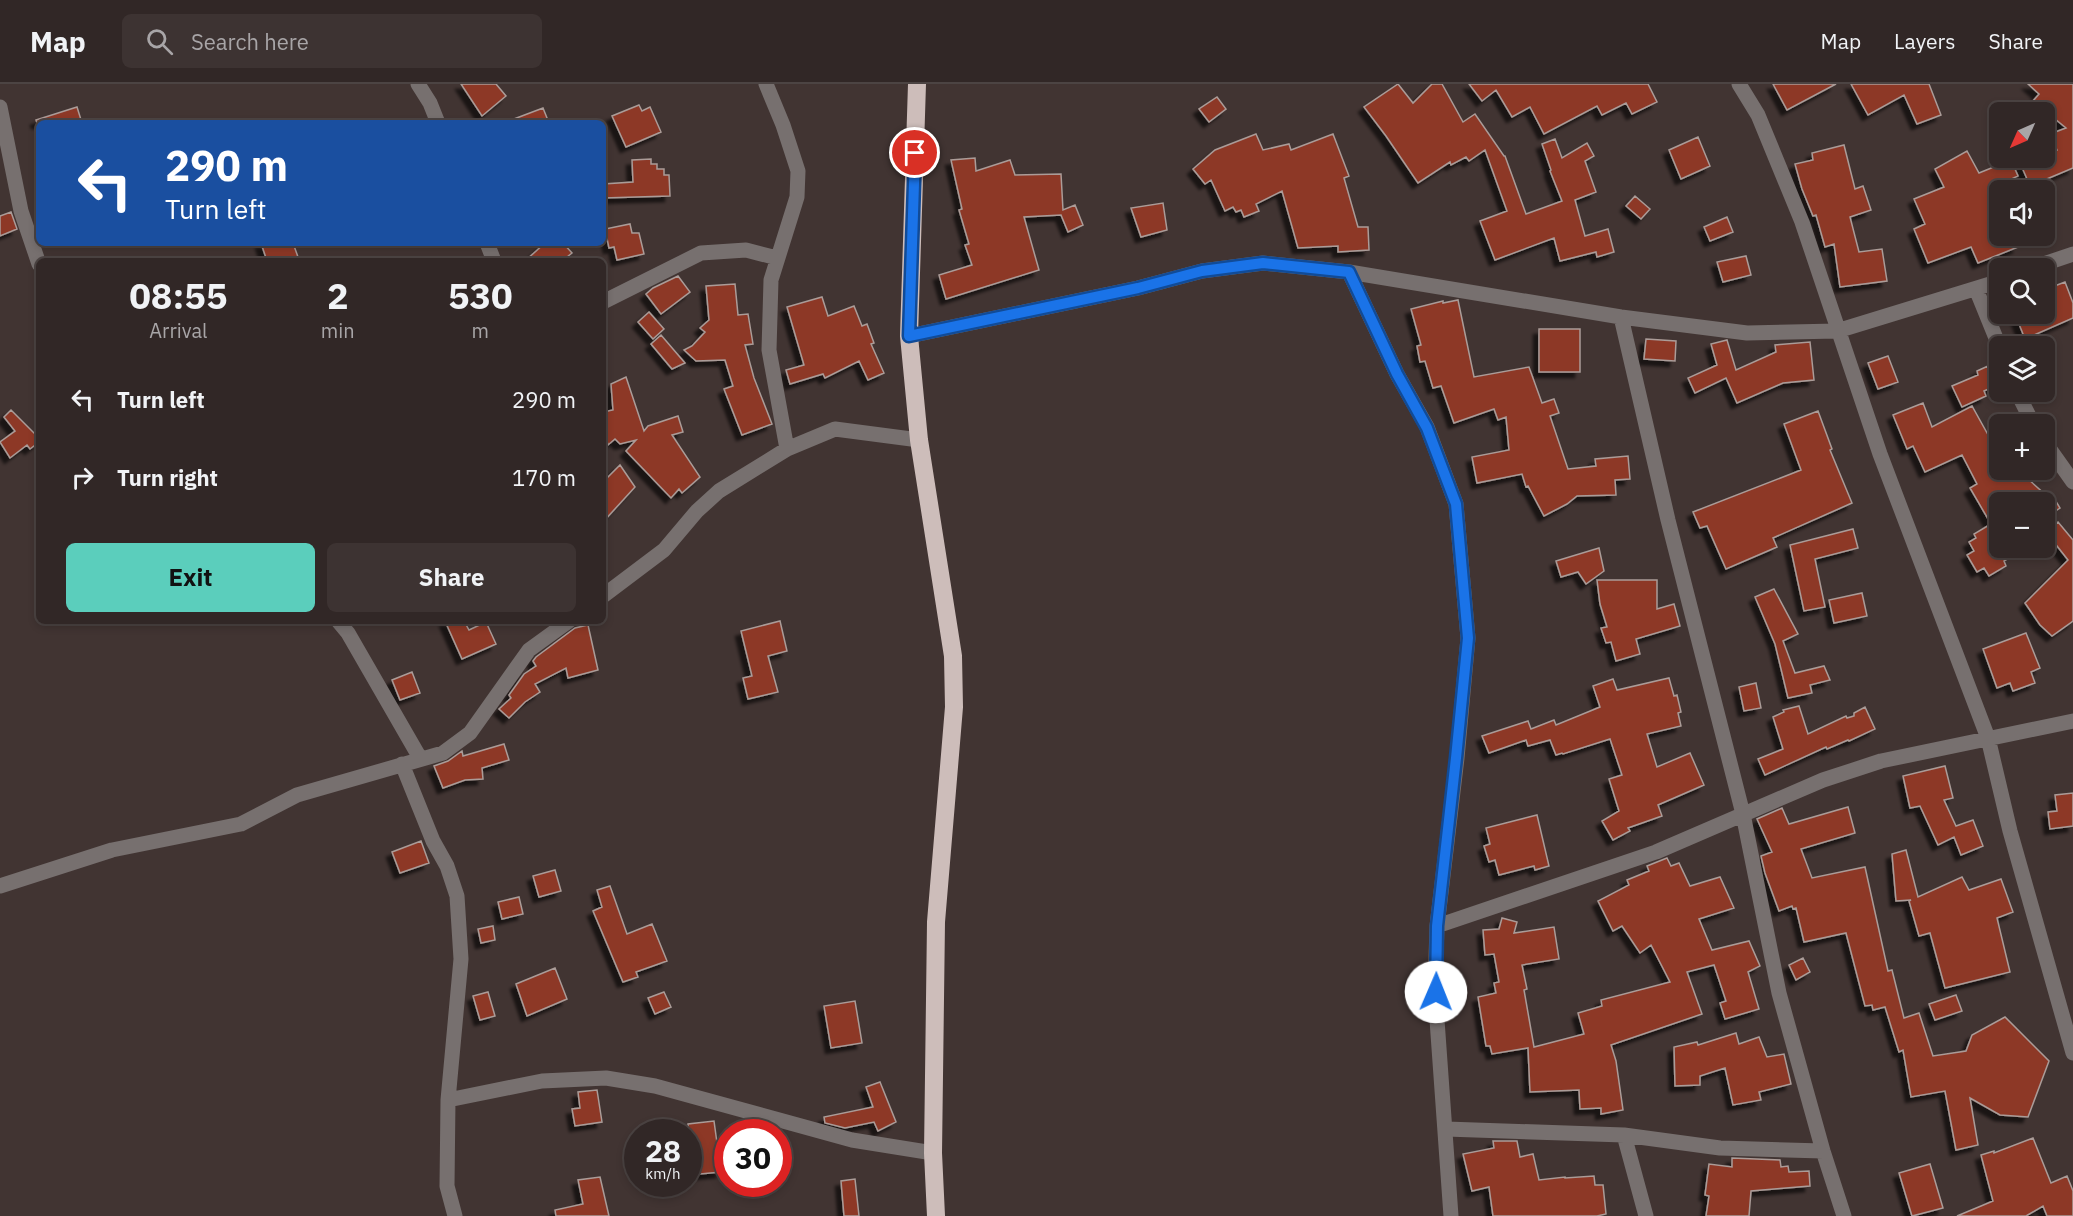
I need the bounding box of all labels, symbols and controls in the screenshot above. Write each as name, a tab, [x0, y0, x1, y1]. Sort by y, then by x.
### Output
search box	[122, 14, 542, 68]
text: Map	[30, 23, 86, 60]
icon: search	[143, 25, 176, 58]
text: Search here	[191, 27, 309, 56]
text: Map	[1821, 27, 1861, 55]
text: Layers	[1894, 27, 1956, 55]
text: Share	[1989, 27, 2043, 55]
north arrow	[1989, 102, 2055, 168]
map controls	[1989, 102, 2055, 558]
pin	[889, 127, 940, 178]
icon: arrive	[898, 136, 931, 169]
text: 290 m	[165, 138, 288, 193]
icon: left	[66, 144, 144, 222]
button: sound	[1989, 180, 2055, 246]
text: Turn left	[165, 191, 266, 226]
button: search	[1989, 258, 2055, 324]
text: 08:55	[129, 272, 228, 319]
text: 2	[327, 272, 349, 319]
text: 530	[448, 272, 513, 319]
text: Arrival	[149, 317, 208, 344]
text: min	[321, 317, 355, 344]
text: m	[472, 317, 489, 344]
button: layers	[1989, 336, 2055, 402]
icon: left	[66, 383, 99, 416]
text: Turn left	[117, 385, 205, 414]
text: 290 m	[512, 385, 576, 414]
button: +	[1989, 414, 2055, 480]
icon: right	[66, 461, 99, 494]
text: Turn right	[117, 463, 218, 492]
text: 170 m	[512, 463, 576, 492]
button: −	[1989, 492, 2055, 558]
button: Exit	[66, 543, 315, 612]
button: Share	[327, 543, 576, 612]
position arrow	[1404, 960, 1468, 1024]
speed limit sign: 30	[714, 1119, 792, 1197]
text: 28	[645, 1131, 681, 1170]
text: km/h	[645, 1164, 681, 1183]

